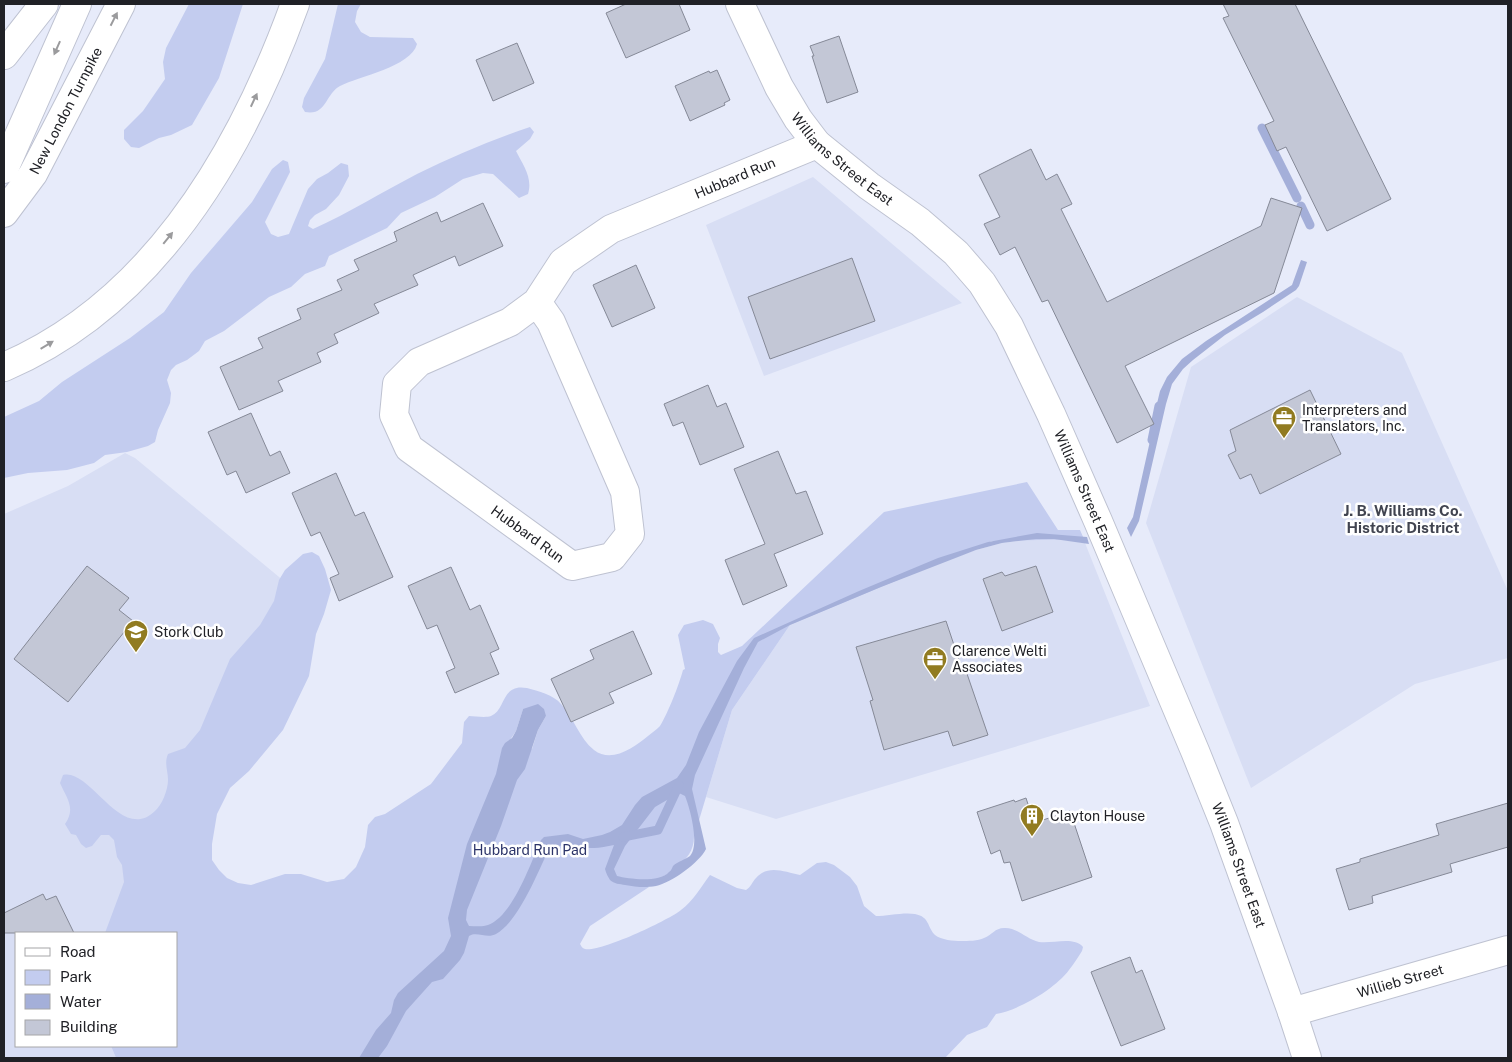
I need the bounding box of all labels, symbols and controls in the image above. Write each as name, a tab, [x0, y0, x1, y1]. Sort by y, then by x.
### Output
one-way arrow	[110, 11, 118, 26]
one-way arrow	[52, 41, 60, 55]
street label: New London Turnpike	[26, 44, 105, 177]
one-way arrow	[249, 93, 258, 108]
street label: Williams Street East	[788, 109, 896, 209]
street label: Hubbard Run	[692, 154, 778, 202]
one-way arrow	[163, 232, 174, 245]
one-way arrow	[40, 340, 53, 349]
place label: Interpreters and Translators, Inc.	[1302, 402, 1407, 434]
office icon: Interpreters and Translators, Inc.	[1271, 405, 1297, 439]
street label: Williams Street East	[1051, 427, 1118, 555]
street label: Hubbard Run	[488, 502, 567, 566]
district label: J. B. Williams Co. Historic District	[1343, 502, 1463, 536]
school or university icon: Stork Club	[123, 619, 149, 653]
place label: Stork Club	[154, 624, 223, 640]
place label: Clarence Welti Associates	[952, 643, 1047, 675]
office icon: Clarence Welti Associates	[922, 646, 948, 680]
street label: Williams Street East	[1209, 800, 1269, 930]
building icon: Clayton House	[1019, 803, 1045, 837]
place label: Clayton House	[1050, 808, 1145, 824]
park label: Hubbard Run Pad	[473, 842, 587, 858]
legend	[15, 932, 178, 1047]
text: Road	[60, 943, 96, 960]
street label: Willieb Street	[1355, 961, 1445, 1001]
text: Park	[60, 968, 92, 985]
text: Water	[60, 993, 102, 1010]
text: Building	[60, 1018, 118, 1035]

